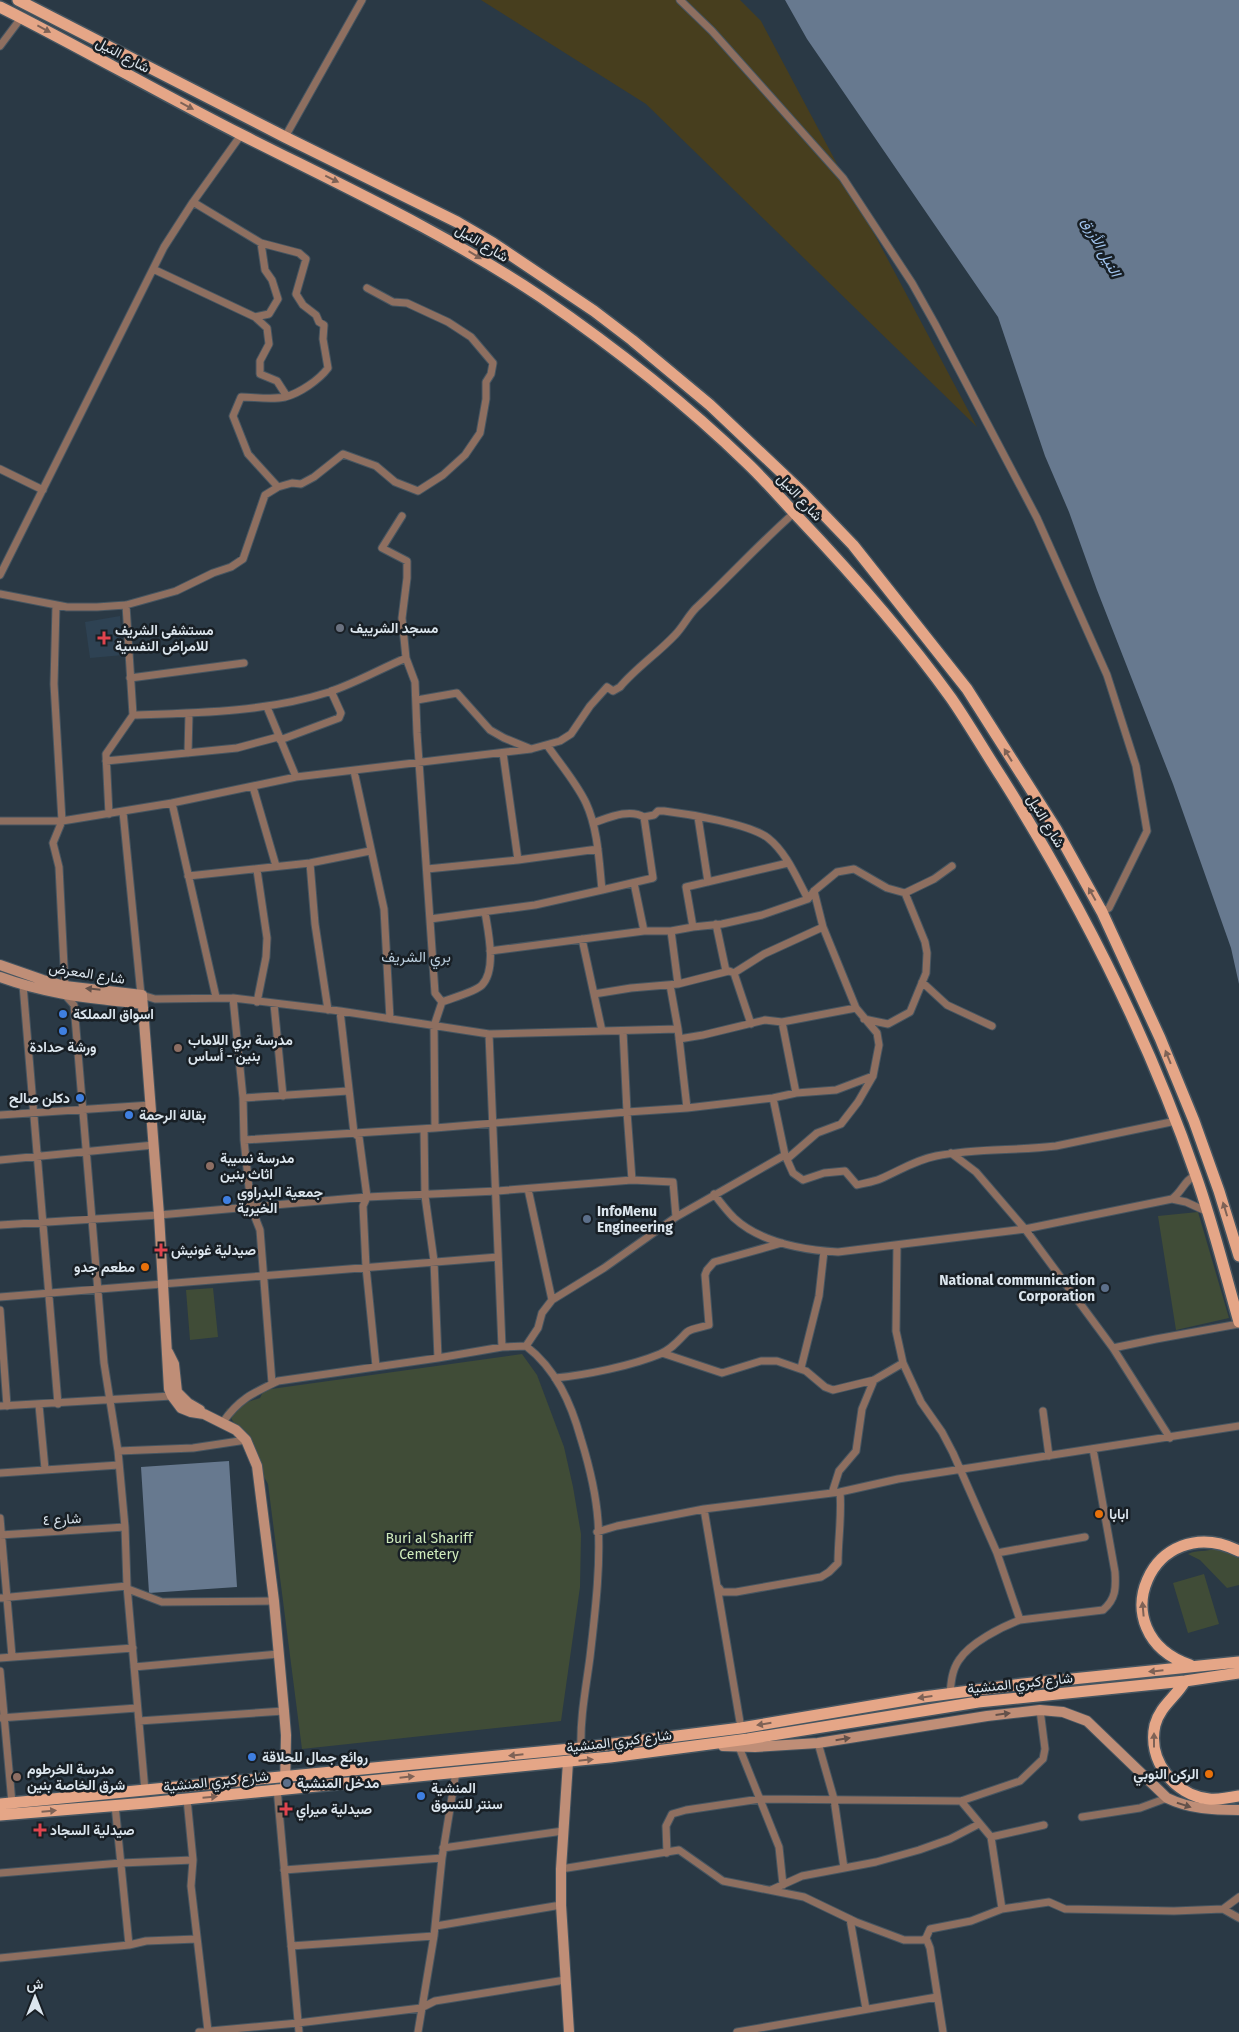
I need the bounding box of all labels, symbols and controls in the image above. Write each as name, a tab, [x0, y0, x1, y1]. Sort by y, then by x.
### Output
one-way arrow	[36, 25, 51, 33]
street label: شارع النيل	[92, 34, 153, 79]
one-way arrow	[179, 102, 194, 110]
one-way arrow	[325, 175, 339, 183]
water label: النيل الأزرق	[1077, 214, 1125, 281]
street label: شارع النيل	[451, 221, 511, 268]
one-way arrow	[469, 251, 482, 260]
street label: شارع النيل	[772, 470, 826, 526]
place label: مسجد الشرييف	[350, 620, 439, 637]
place label: مستشفى الشريف للامراض النفسية	[115, 622, 214, 655]
marker: مسجد الشرييف	[334, 622, 346, 634]
marker: مستشفى الشريف للامراض النفسية	[97, 631, 111, 645]
one-way arrow	[1004, 748, 1013, 761]
street label: شارع النيل	[1021, 792, 1068, 852]
one-way arrow	[1088, 887, 1096, 901]
district label: بري الشريف	[381, 948, 451, 970]
street label: شارع المعرض	[47, 959, 126, 990]
one-way arrow	[85, 985, 101, 993]
place label: اسواق المملكة	[73, 1006, 154, 1023]
marker: اسواق المملكة	[57, 1008, 69, 1020]
marker: ورشة حدادة	[57, 1025, 69, 1037]
place label: مدرسة بري اللاماب بنين - أساس	[188, 1032, 293, 1065]
place label: ورشة حدادة	[30, 1039, 96, 1056]
marker: مدرسة بري اللاماب بنين - أساس	[172, 1042, 184, 1054]
one-way arrow	[1164, 1049, 1172, 1064]
place label: دكلن صالح	[9, 1090, 70, 1108]
marker: دكلن صالح	[74, 1092, 86, 1104]
place label: بقالة الرحمة	[139, 1107, 206, 1124]
marker: بقالة الرحمة	[123, 1109, 135, 1121]
place label: مدرسة نسيبة اثاث بنين	[220, 1150, 295, 1183]
marker: مدرسة نسيبة اثاث بنين	[204, 1160, 216, 1172]
place label: جمعية البدراوي الخيرية	[237, 1184, 324, 1217]
marker: جمعية البدراوي الخيرية	[221, 1194, 233, 1206]
one-way arrow	[1220, 1202, 1228, 1217]
place label: InfoMenu Engineering	[597, 1203, 673, 1236]
marker: InfoMenu Engineering	[581, 1213, 593, 1225]
place label: صيدلية غونيش	[171, 1242, 256, 1259]
marker: صيدلية غونيش	[155, 1244, 167, 1256]
place label: مطعم جدو	[74, 1259, 135, 1276]
marker: مطعم جدو	[139, 1261, 151, 1273]
place label: National communication Corporation	[939, 1272, 1095, 1305]
marker: National communication Corporation	[1099, 1282, 1111, 1294]
place label: ابابا	[1109, 1506, 1129, 1523]
marker: ابابا	[1093, 1508, 1105, 1520]
street label: شارع ٤	[42, 1510, 82, 1531]
park label: Buri al Shariff Cemetery	[385, 1530, 474, 1563]
one-way arrow	[1139, 1601, 1147, 1617]
one-way arrow	[1147, 1667, 1163, 1675]
street label: شارع كبري المنشية	[966, 1669, 1074, 1700]
one-way arrow	[916, 1693, 932, 1701]
one-way arrow	[995, 1710, 1011, 1718]
one-way arrow	[756, 1720, 772, 1728]
street label: شارع كبري المنشية	[565, 1727, 673, 1759]
one-way arrow	[1150, 1732, 1158, 1748]
one-way arrow	[835, 1735, 851, 1743]
place label: روائع جمال للحلاقة	[262, 1749, 368, 1767]
marker: روائع جمال للحلاقة	[246, 1751, 258, 1763]
one-way arrow	[508, 1751, 524, 1759]
one-way arrow	[578, 1756, 594, 1764]
place label: مدرسة الخرطوم شرق الخاصة بنين	[27, 1761, 125, 1794]
place label: الركن النوبي	[1133, 1766, 1199, 1786]
street label: شارع كبري المنشية	[162, 1767, 270, 1798]
marker: الركن النوبي	[1203, 1768, 1215, 1780]
marker: مدرسة الخرطوم شرق الخاصة بنين	[11, 1771, 23, 1783]
one-way arrow	[399, 1772, 415, 1780]
place label: مدخل المنشية	[297, 1775, 380, 1792]
marker: مدخل المنشية	[281, 1777, 293, 1789]
place label: المنشية سنتر للتسوق	[431, 1780, 503, 1813]
marker: المنشية سنتر للتسوق	[415, 1790, 427, 1802]
one-way arrow	[203, 1792, 219, 1800]
place label: صيدلية ميراي	[296, 1801, 372, 1821]
one-way arrow	[1176, 1801, 1191, 1809]
marker: صيدلية ميراي	[280, 1803, 292, 1815]
one-way arrow	[41, 1806, 57, 1814]
place label: صيدلية السجاد	[50, 1822, 135, 1839]
marker: صيدلية السجاد	[34, 1824, 46, 1836]
north arrow	[10, 1972, 60, 2022]
text: ش	[27, 1976, 44, 1993]

